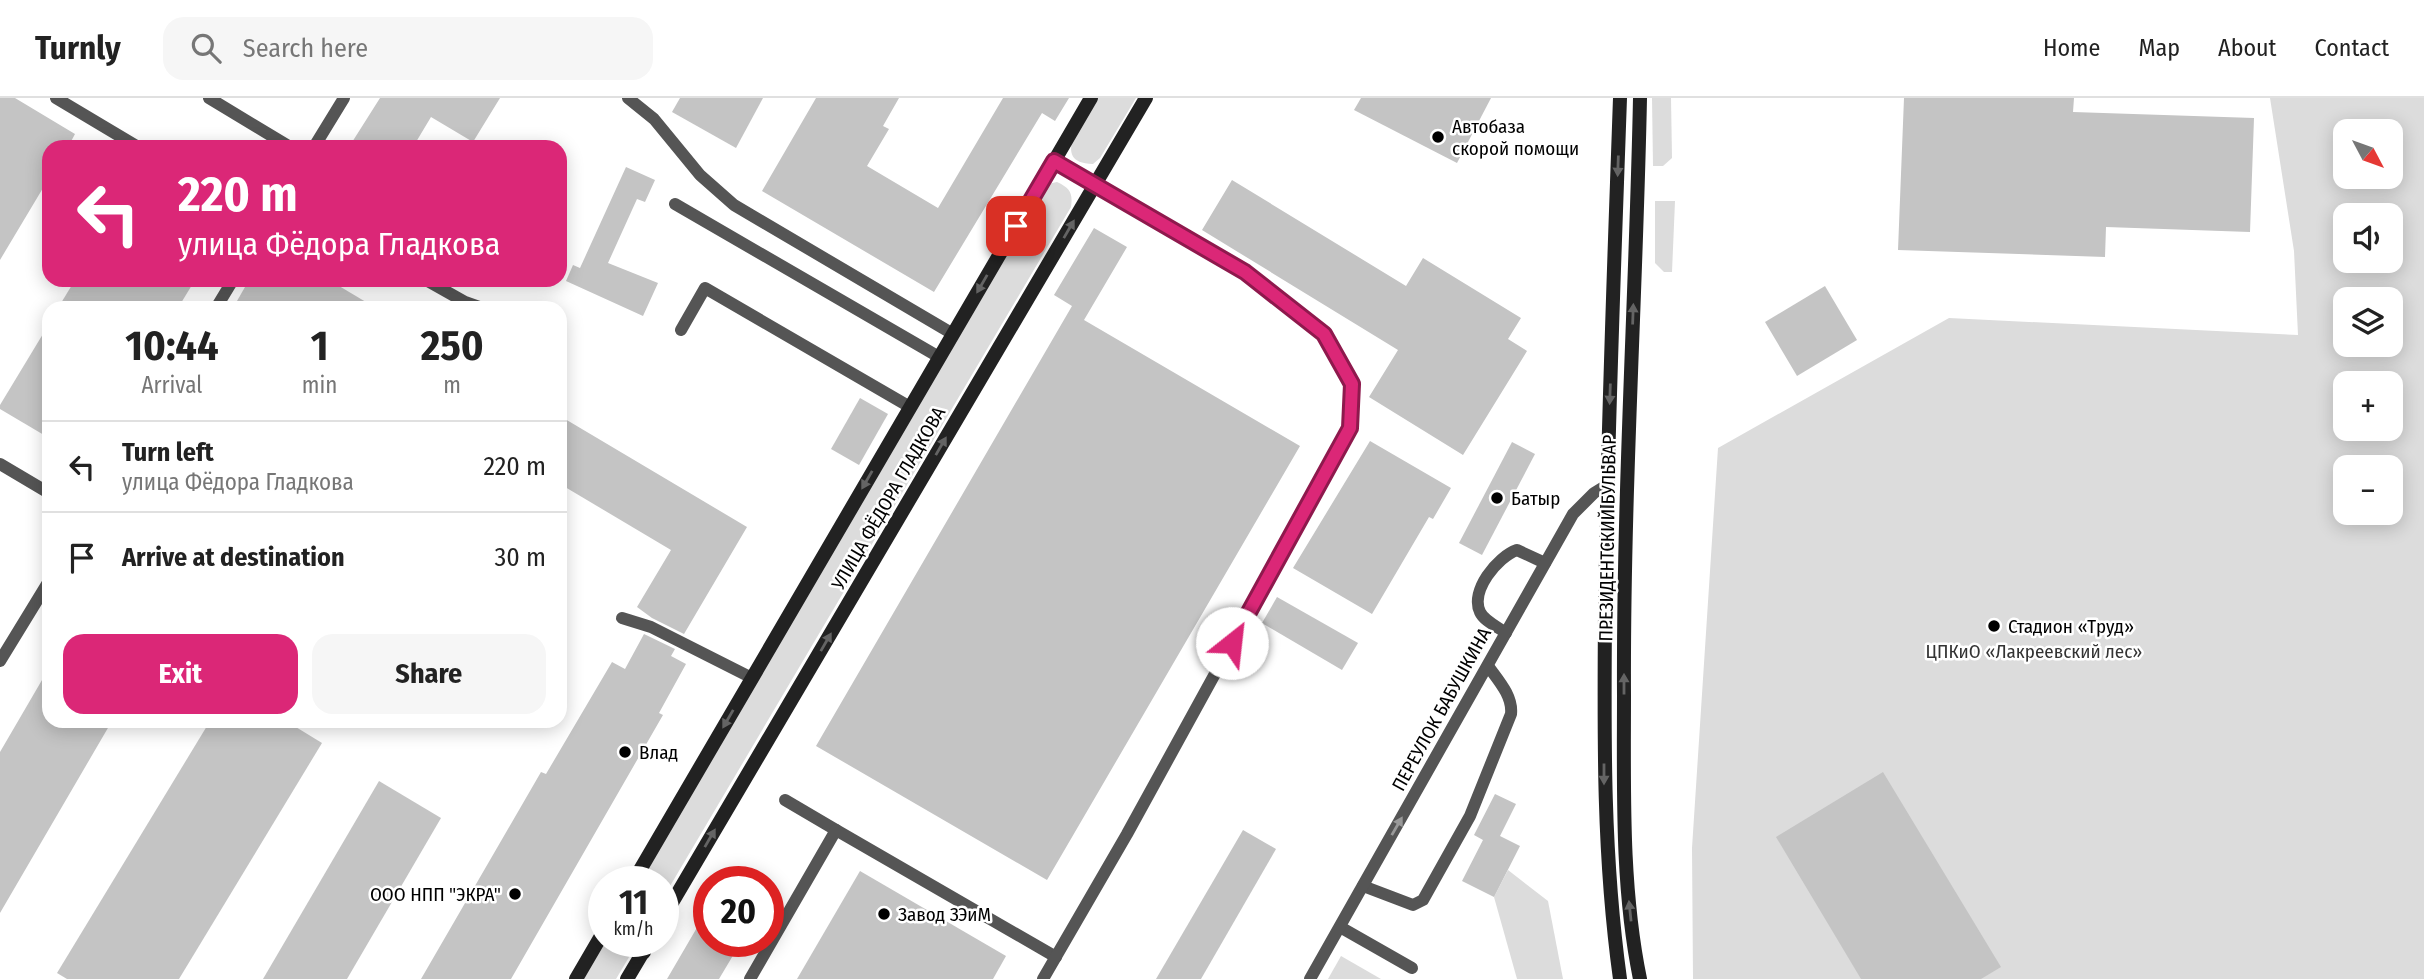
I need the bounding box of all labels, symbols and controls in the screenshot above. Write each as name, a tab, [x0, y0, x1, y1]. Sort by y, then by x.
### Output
search box	[163, 17, 653, 80]
text: Turnly	[35, 28, 121, 68]
icon: search	[187, 29, 225, 67]
text: Search here	[243, 33, 368, 64]
text: Home	[2043, 34, 2100, 62]
text: Map	[2138, 34, 2180, 62]
text: About	[2218, 34, 2276, 62]
text: Contact	[2314, 34, 2389, 62]
place label: Автобаза скорой помощи	[1452, 115, 1579, 160]
north arrow	[2333, 119, 2403, 189]
map controls	[2333, 119, 2403, 525]
marker: Автобаза скорой помощи	[1430, 129, 1446, 145]
one-way arrow	[1612, 155, 1623, 177]
text: 220 m	[178, 165, 298, 224]
icon: left	[63, 168, 154, 259]
pin	[986, 196, 1046, 256]
button: sound	[2333, 203, 2403, 273]
icon: arrive	[997, 207, 1035, 245]
one-way arrow	[1063, 219, 1075, 238]
text: улица Фёдора Гладкова	[178, 225, 500, 263]
one-way arrow	[976, 274, 988, 293]
button: layers	[2333, 287, 2403, 357]
one-way arrow	[1627, 302, 1638, 324]
text: 10:44	[125, 321, 219, 371]
text: 1	[311, 321, 329, 371]
text: 250	[421, 321, 484, 371]
text: Arrival	[141, 371, 202, 399]
text: min	[302, 371, 337, 399]
text: m	[443, 371, 461, 399]
button: +	[2333, 371, 2403, 441]
one-way arrow	[1604, 383, 1616, 405]
street label: УЛИЦА ФЁДОРА ГЛАДКОВА	[826, 403, 950, 595]
street label: ПРЕЗИДЕНТСКИЙ БУЛЬВАР	[1594, 434, 1621, 642]
one-way arrow	[935, 436, 947, 456]
text: Turn left	[122, 437, 214, 468]
icon: left	[63, 448, 101, 486]
text: 220 m	[483, 451, 546, 482]
button: −	[2333, 455, 2403, 525]
text: улица Фёдора Гладкова	[122, 468, 354, 496]
one-way arrow	[861, 471, 873, 490]
place label: Батыр	[1511, 487, 1560, 510]
marker: Батыр	[1489, 490, 1505, 506]
icon: arrive	[63, 539, 101, 577]
text: Arrive at destination	[122, 542, 345, 573]
text: 30 m	[495, 542, 546, 573]
position arrow	[1195, 606, 1269, 680]
place label: Стадион «Труд»	[2008, 615, 2134, 638]
marker: Стадион «Труд»	[1986, 618, 2002, 634]
street label: ПЕРЕУЛОК БАБУШКИНА	[1387, 624, 1496, 795]
one-way arrow	[820, 633, 832, 652]
button: Exit	[63, 634, 298, 714]
button: Share	[312, 634, 546, 714]
park label: ЦПКиО «Лакреевский лес»	[1926, 640, 2142, 663]
one-way arrow	[1618, 673, 1630, 695]
one-way arrow	[722, 709, 734, 729]
place label: Влад	[639, 741, 678, 764]
marker: Влад	[617, 744, 633, 760]
one-way arrow	[1599, 763, 1610, 785]
one-way arrow	[1391, 817, 1403, 836]
one-way arrow	[704, 829, 717, 848]
speed limit sign: 20	[693, 866, 784, 957]
text: 11	[619, 881, 648, 923]
place label: ООО НПП "ЭКРА"	[370, 883, 501, 906]
marker: ООО НПП "ЭКРА"	[507, 886, 523, 902]
one-way arrow	[1625, 900, 1636, 922]
place label: Завод ЗЭиМ	[898, 903, 991, 926]
marker: Завод ЗЭиМ	[876, 906, 892, 922]
text: km/h	[613, 918, 654, 940]

